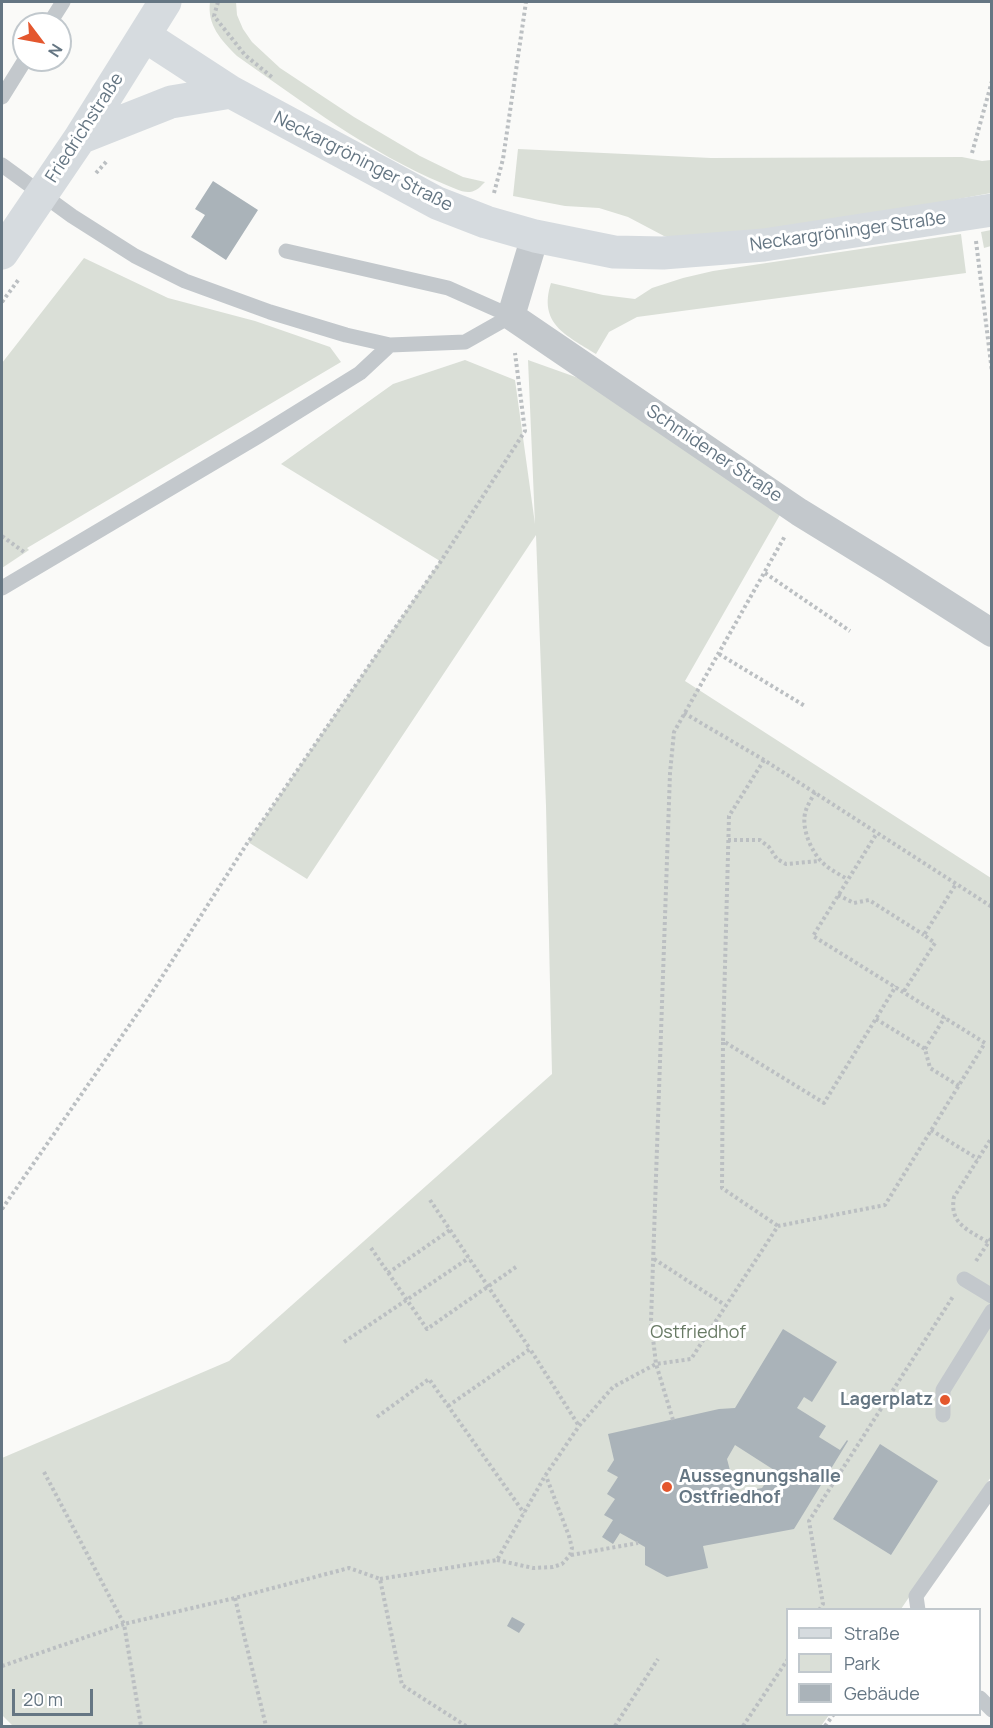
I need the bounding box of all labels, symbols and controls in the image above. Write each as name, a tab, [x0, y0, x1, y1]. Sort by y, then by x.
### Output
north arrow	[12, 12, 72, 72]
text: N	[43, 40, 68, 61]
street label: Friedrichstraße	[42, 69, 128, 187]
street label: Neckargröninger Straße	[270, 107, 456, 217]
street label: Neckargröninger Straße	[748, 208, 948, 256]
street label: Schmidener Straße	[642, 401, 786, 507]
park label: Ostfriedhof	[650, 1322, 746, 1344]
place label: Lagerplatz	[840, 1389, 933, 1411]
marker: Lagerplatz	[938, 1393, 952, 1407]
place label: Aussegnungshalle Ostfriedhof	[679, 1466, 841, 1508]
marker: Aussegnungshalle Ostfriedhof	[660, 1480, 674, 1494]
legend	[786, 1608, 981, 1716]
text: Straße	[844, 1621, 900, 1645]
text: Park	[844, 1651, 880, 1675]
scale bar	[15, 1677, 96, 1715]
text: Gebäude	[844, 1681, 920, 1705]
text: 20 m	[23, 1687, 63, 1711]

